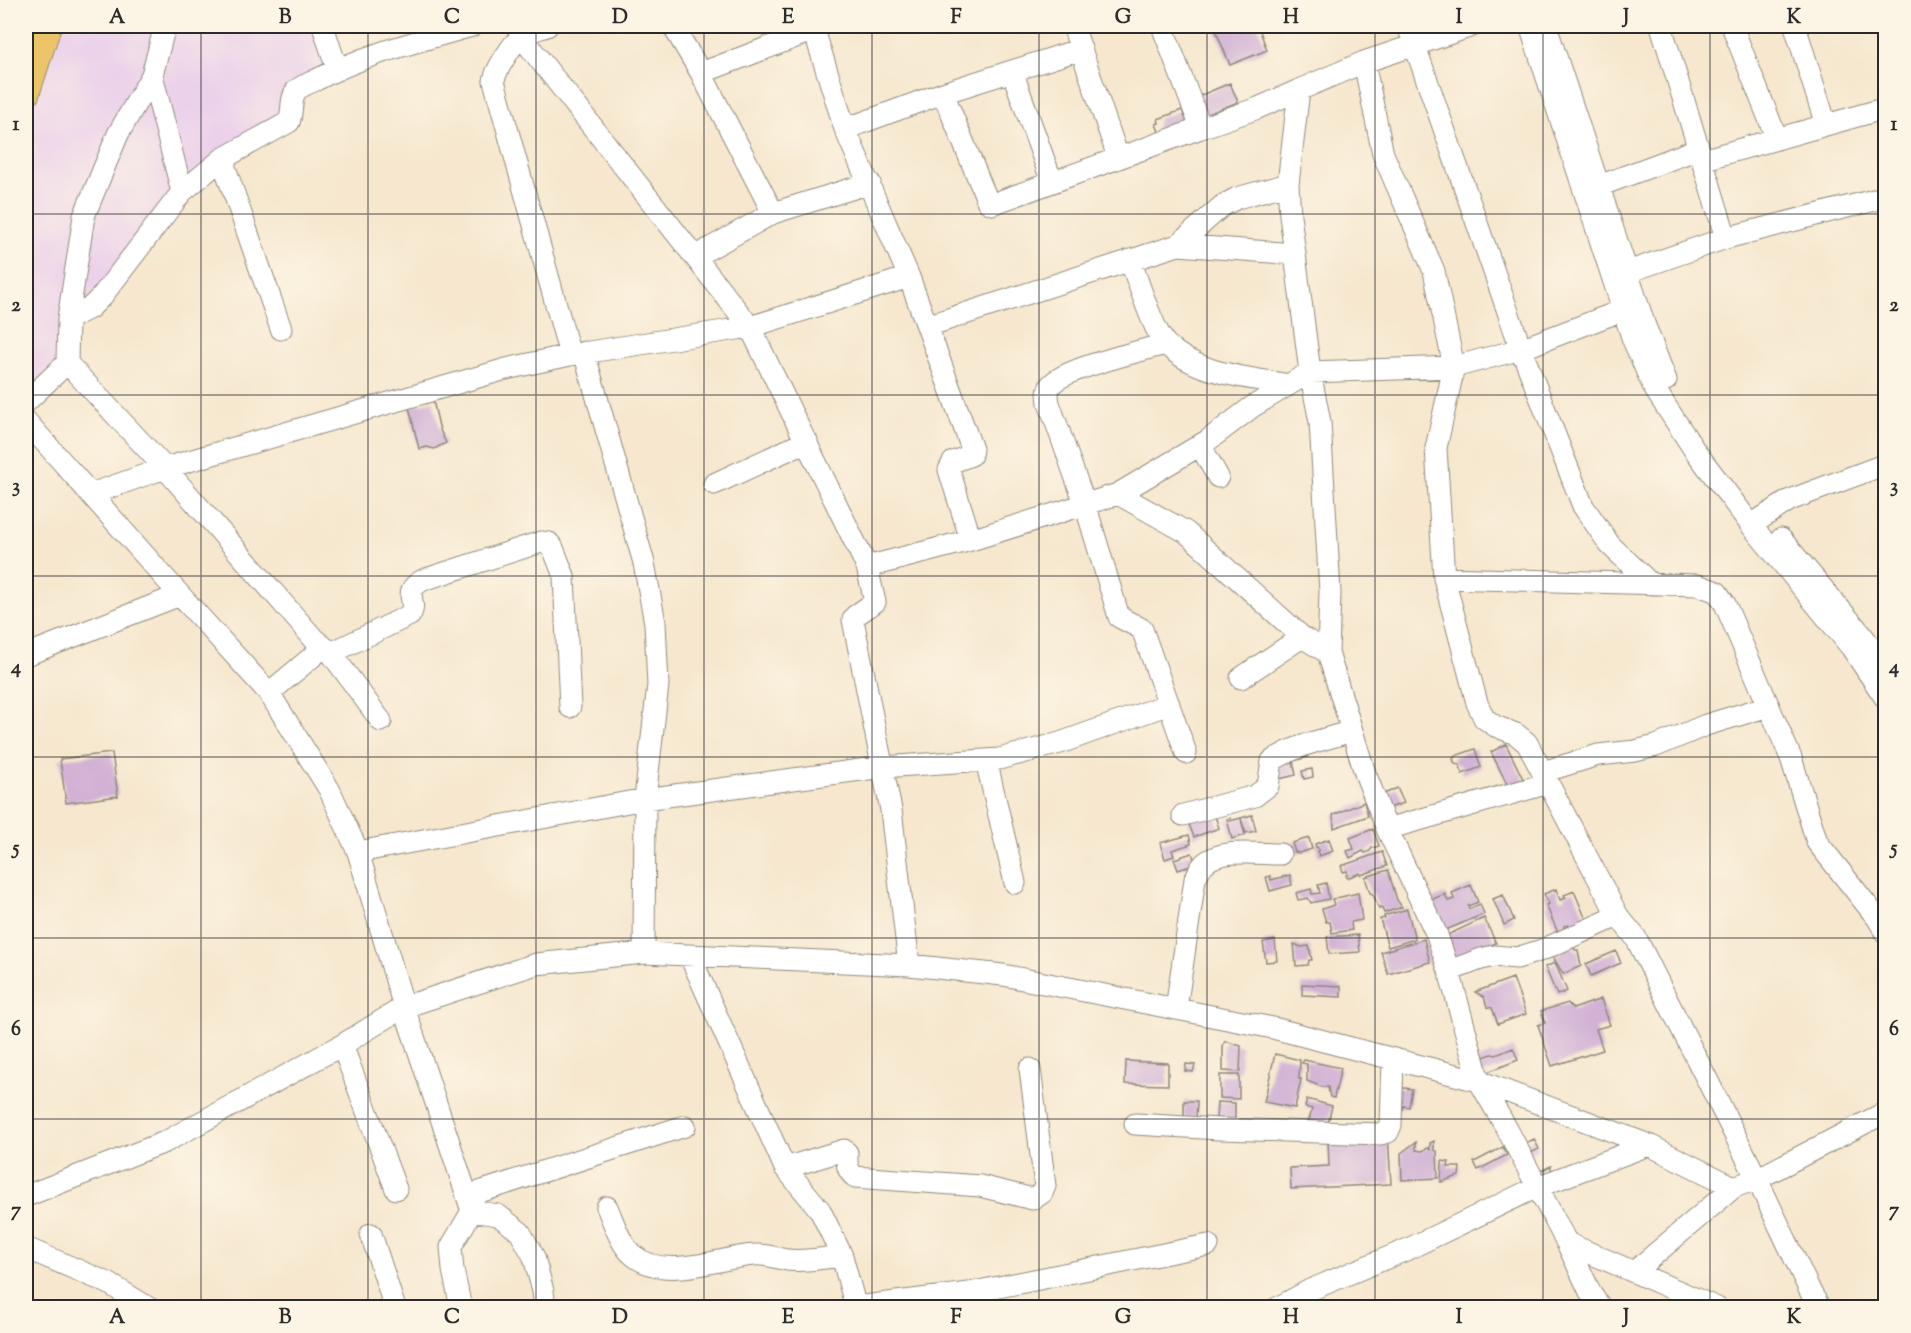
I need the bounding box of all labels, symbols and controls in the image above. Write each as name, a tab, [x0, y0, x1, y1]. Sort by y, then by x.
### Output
text: A	[109, 4, 126, 33]
text: B	[279, 4, 292, 33]
text: C	[444, 4, 460, 33]
text: D	[612, 4, 628, 33]
text: E	[782, 4, 795, 33]
text: F	[950, 4, 962, 33]
text: G	[1115, 4, 1132, 33]
text: H	[1283, 4, 1299, 33]
text: I	[1456, 4, 1463, 33]
text: J	[1621, 4, 1629, 33]
text: K	[1787, 4, 1802, 33]
text: 1	[13, 111, 20, 140]
text: 1	[1891, 111, 1898, 140]
text: 2	[11, 292, 21, 321]
text: 2	[1889, 292, 1899, 321]
text: 3	[12, 473, 20, 502]
text: 3	[1890, 473, 1898, 502]
text: 4	[10, 654, 21, 683]
text: 4	[1888, 654, 1899, 683]
text: 5	[11, 835, 20, 864]
text: 5	[1889, 835, 1898, 864]
text: 6	[11, 1016, 21, 1045]
text: 6	[1889, 1016, 1899, 1045]
text: 7	[11, 1197, 22, 1226]
text: 7	[1889, 1197, 1900, 1226]
text: A	[109, 1304, 126, 1333]
text: B	[279, 1304, 292, 1333]
text: C	[444, 1304, 460, 1333]
text: D	[612, 1304, 628, 1333]
text: E	[782, 1304, 795, 1333]
text: F	[950, 1304, 962, 1333]
text: G	[1115, 1304, 1132, 1333]
text: H	[1283, 1304, 1299, 1333]
text: I	[1456, 1304, 1463, 1333]
text: J	[1621, 1304, 1629, 1333]
text: K	[1787, 1304, 1802, 1333]

